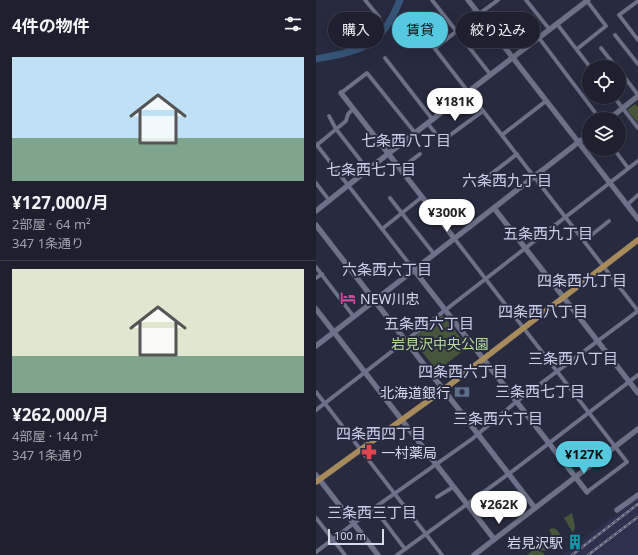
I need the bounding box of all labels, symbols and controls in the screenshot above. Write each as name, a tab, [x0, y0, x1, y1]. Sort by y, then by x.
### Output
chip: 購入	[328, 12, 384, 48]
chip: 賃貸	[392, 12, 448, 48]
chip: 絞り込み	[456, 12, 540, 48]
icon: filters	[282, 13, 304, 35]
text: 4件の物件	[12, 14, 90, 37]
map controls	[582, 60, 626, 156]
button: locate	[582, 60, 626, 104]
icon: home	[122, 83, 194, 155]
pin: ¥181K	[427, 88, 483, 122]
text: ¥181K	[436, 92, 474, 110]
button: layers	[582, 112, 626, 156]
district label: 七条西八丁目	[361, 130, 451, 150]
district label: 七条西七丁目	[326, 159, 416, 179]
district label: 六条西九丁目	[462, 170, 552, 190]
text: ¥127,000/月	[12, 191, 109, 214]
pin: ¥300K	[419, 199, 475, 233]
text: ¥300K	[428, 203, 466, 221]
text: 2部屋 · 64 m²	[12, 215, 91, 233]
district label: 五条西九丁目	[503, 223, 593, 243]
text: 347 1条通り	[12, 234, 84, 252]
district label: 六条西六丁目	[342, 259, 432, 279]
district label: 四条西九丁目	[537, 270, 627, 290]
hotel icon: NEW川忠	[339, 289, 357, 307]
place label: NEW川忠	[360, 289, 419, 308]
icon: home	[122, 295, 194, 367]
district label: 四条西八丁目	[498, 301, 588, 321]
district label: 五条西六丁目	[384, 313, 474, 333]
park label: 岩見沢中央公園	[391, 334, 489, 353]
district label: 三条西八丁目	[528, 348, 618, 368]
district label: 四条西六丁目	[418, 361, 508, 381]
district label: 三条西七丁目	[495, 381, 585, 401]
place label: 北海道銀行	[380, 383, 450, 402]
bank icon: 北海道銀行	[453, 383, 471, 401]
text: ¥262,000/月	[12, 403, 109, 426]
district label: 三条西六丁目	[453, 408, 543, 428]
district label: 四条西四丁目	[336, 423, 426, 443]
text: 4部屋 · 144 m²	[12, 427, 98, 445]
pin: ¥127K	[556, 441, 612, 475]
pharmacy icon: 一村薬局	[360, 443, 378, 461]
place label: 一村薬局	[381, 443, 437, 462]
text: ¥127K	[565, 445, 603, 463]
text: 347 1条通り	[12, 446, 84, 464]
pin: ¥262K	[471, 491, 527, 525]
text: ¥262K	[480, 495, 518, 513]
district label: 三条西三丁目	[327, 502, 417, 522]
scale bar	[328, 527, 384, 546]
text: 100 m	[334, 528, 366, 543]
place label: 岩見沢駅	[507, 533, 563, 552]
building icon: 岩見沢駅	[566, 533, 584, 551]

